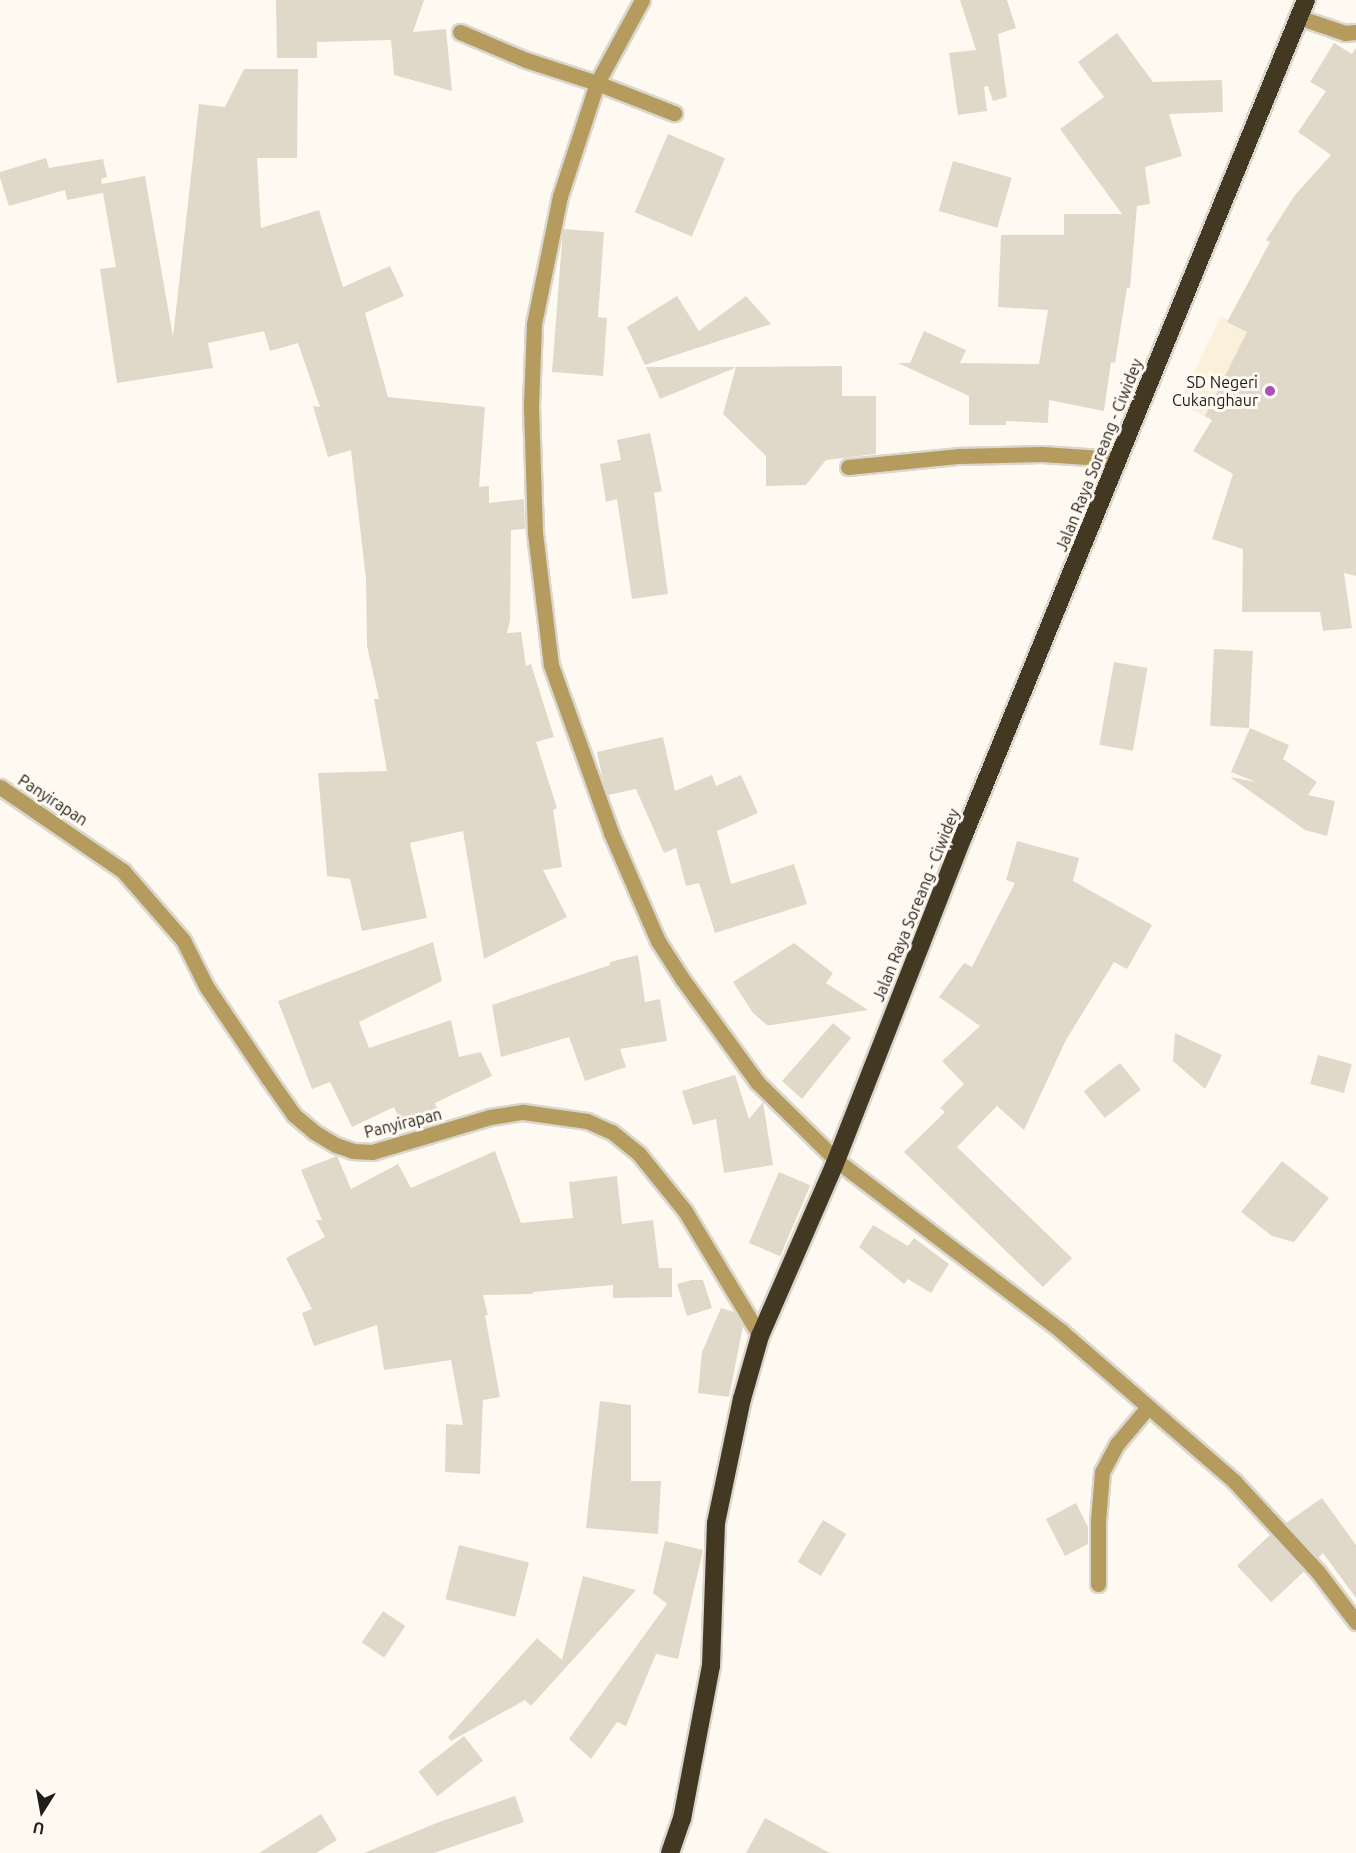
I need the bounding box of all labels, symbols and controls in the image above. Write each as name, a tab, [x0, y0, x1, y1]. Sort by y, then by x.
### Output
street label: Jalan Raya Soreang - Ciwidey	[1051, 356, 1147, 554]
place label: SD Negeri Cukanghaur	[1172, 372, 1258, 410]
marker: SD Negeri Cukanghaur	[1263, 384, 1277, 398]
street label: Panyirapan	[15, 770, 91, 830]
street label: Jalan Raya Soreang - Ciwidey	[868, 806, 964, 1004]
street label: Panyirapan	[362, 1104, 444, 1142]
north arrow	[12, 1781, 72, 1841]
text: U	[31, 1819, 46, 1839]

